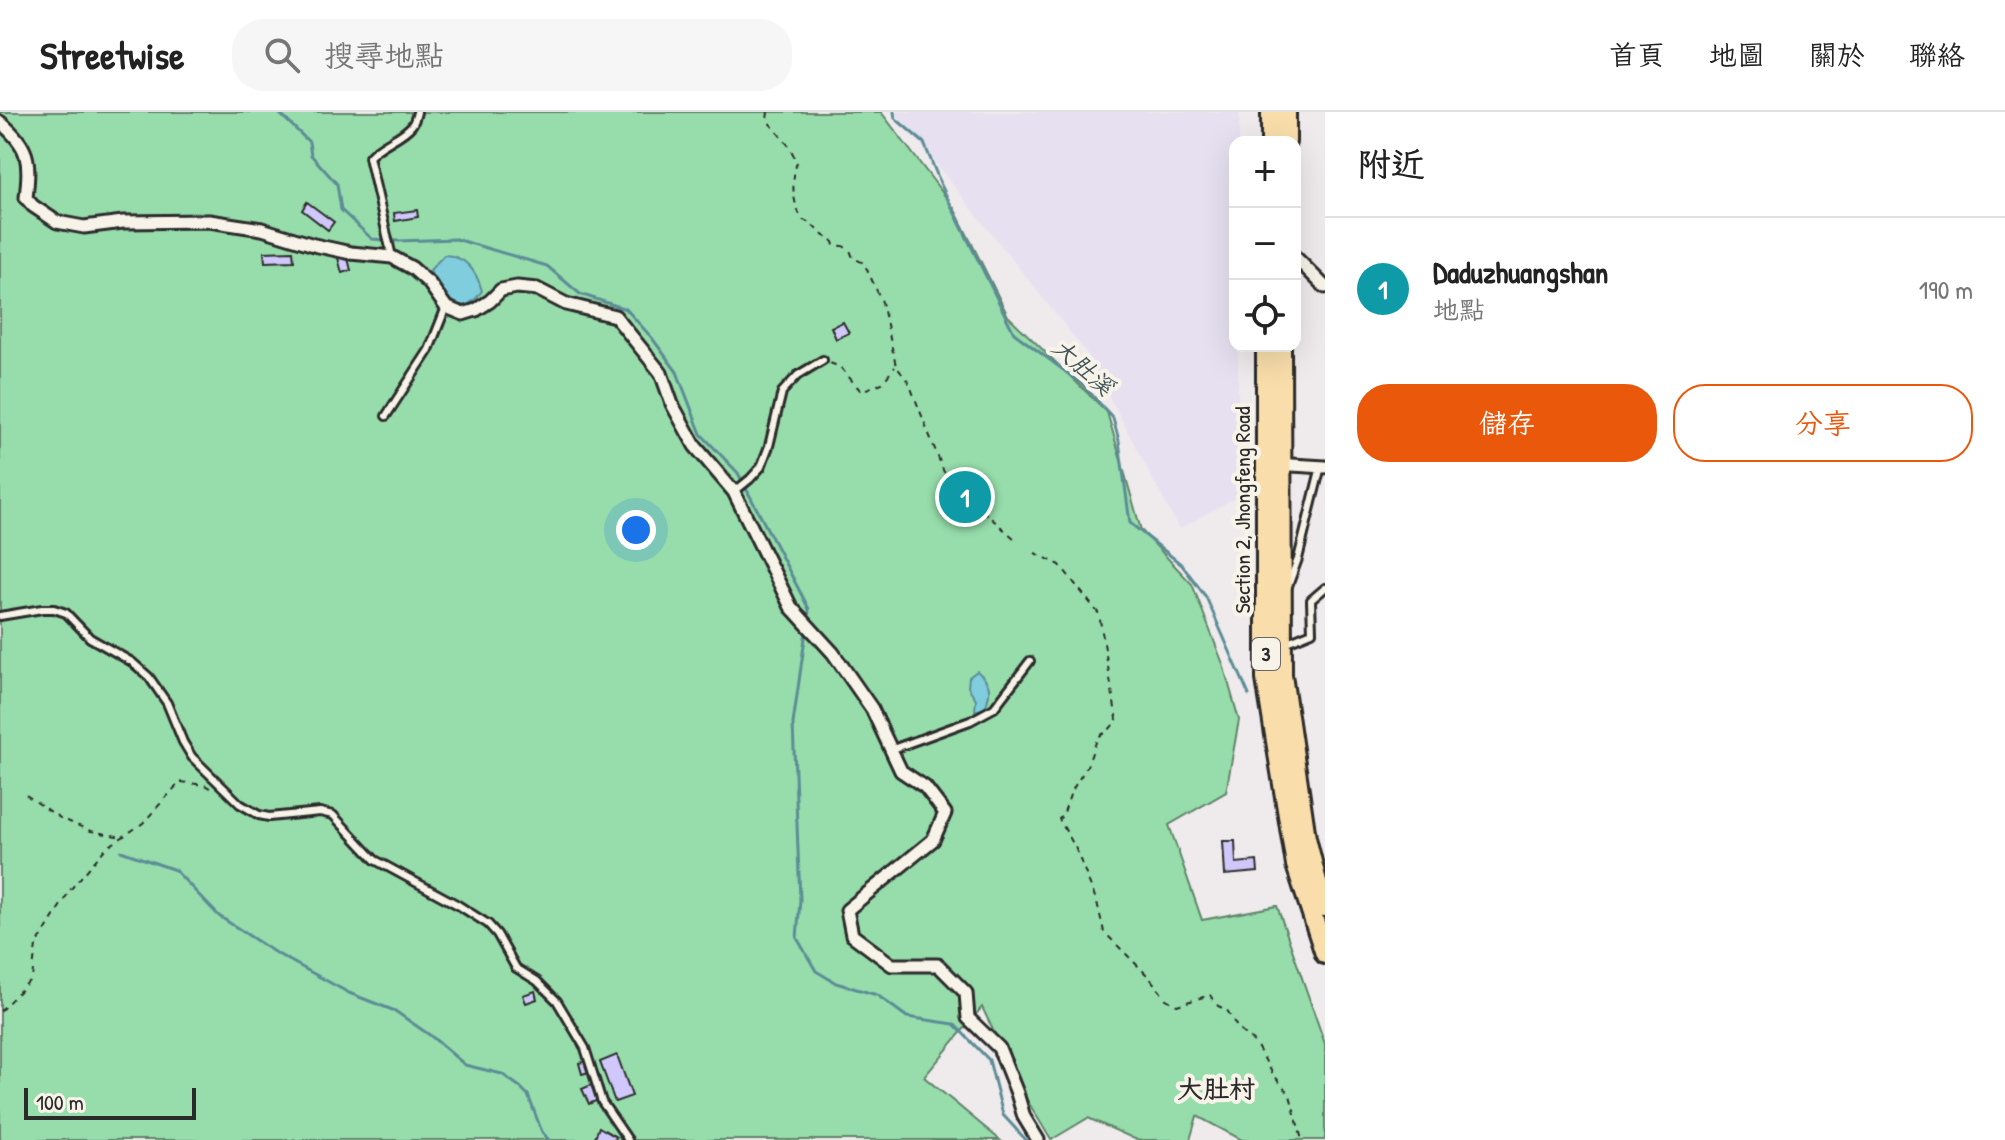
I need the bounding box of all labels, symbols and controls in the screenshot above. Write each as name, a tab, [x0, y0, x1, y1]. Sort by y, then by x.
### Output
search box	[232, 19, 792, 91]
text: Streetwise	[40, 29, 184, 81]
icon: search	[260, 33, 304, 77]
text: 搜尋地點	[324, 35, 444, 75]
text: 首頁	[1609, 36, 1665, 74]
text: 地圖	[1709, 36, 1765, 74]
text: 關於	[1809, 36, 1865, 74]
text: 聯絡	[1909, 36, 1965, 74]
map controls	[1229, 136, 1301, 352]
button: +	[1229, 136, 1301, 208]
text: 附近	[1357, 141, 1425, 187]
button: −	[1229, 208, 1301, 280]
text: Daduzhuangshan	[1433, 252, 1608, 292]
text: 1	[1378, 272, 1388, 307]
text: 190 m	[1919, 272, 1973, 307]
button: locate	[1229, 280, 1301, 352]
text: 地點	[1433, 292, 1485, 327]
water label: 大肚溪	[1046, 331, 1123, 403]
button: 儲存	[1357, 384, 1657, 462]
button: 分享	[1673, 384, 1973, 462]
street label: Section 2, Jhongfeng Road	[1227, 406, 1257, 614]
pin: 1	[939, 467, 991, 527]
your location	[616, 510, 656, 550]
road number: 3	[1252, 638, 1280, 670]
district label: 大肚村	[1177, 1071, 1255, 1106]
scale bar	[24, 1084, 196, 1120]
text: 100 m	[36, 1087, 84, 1117]

